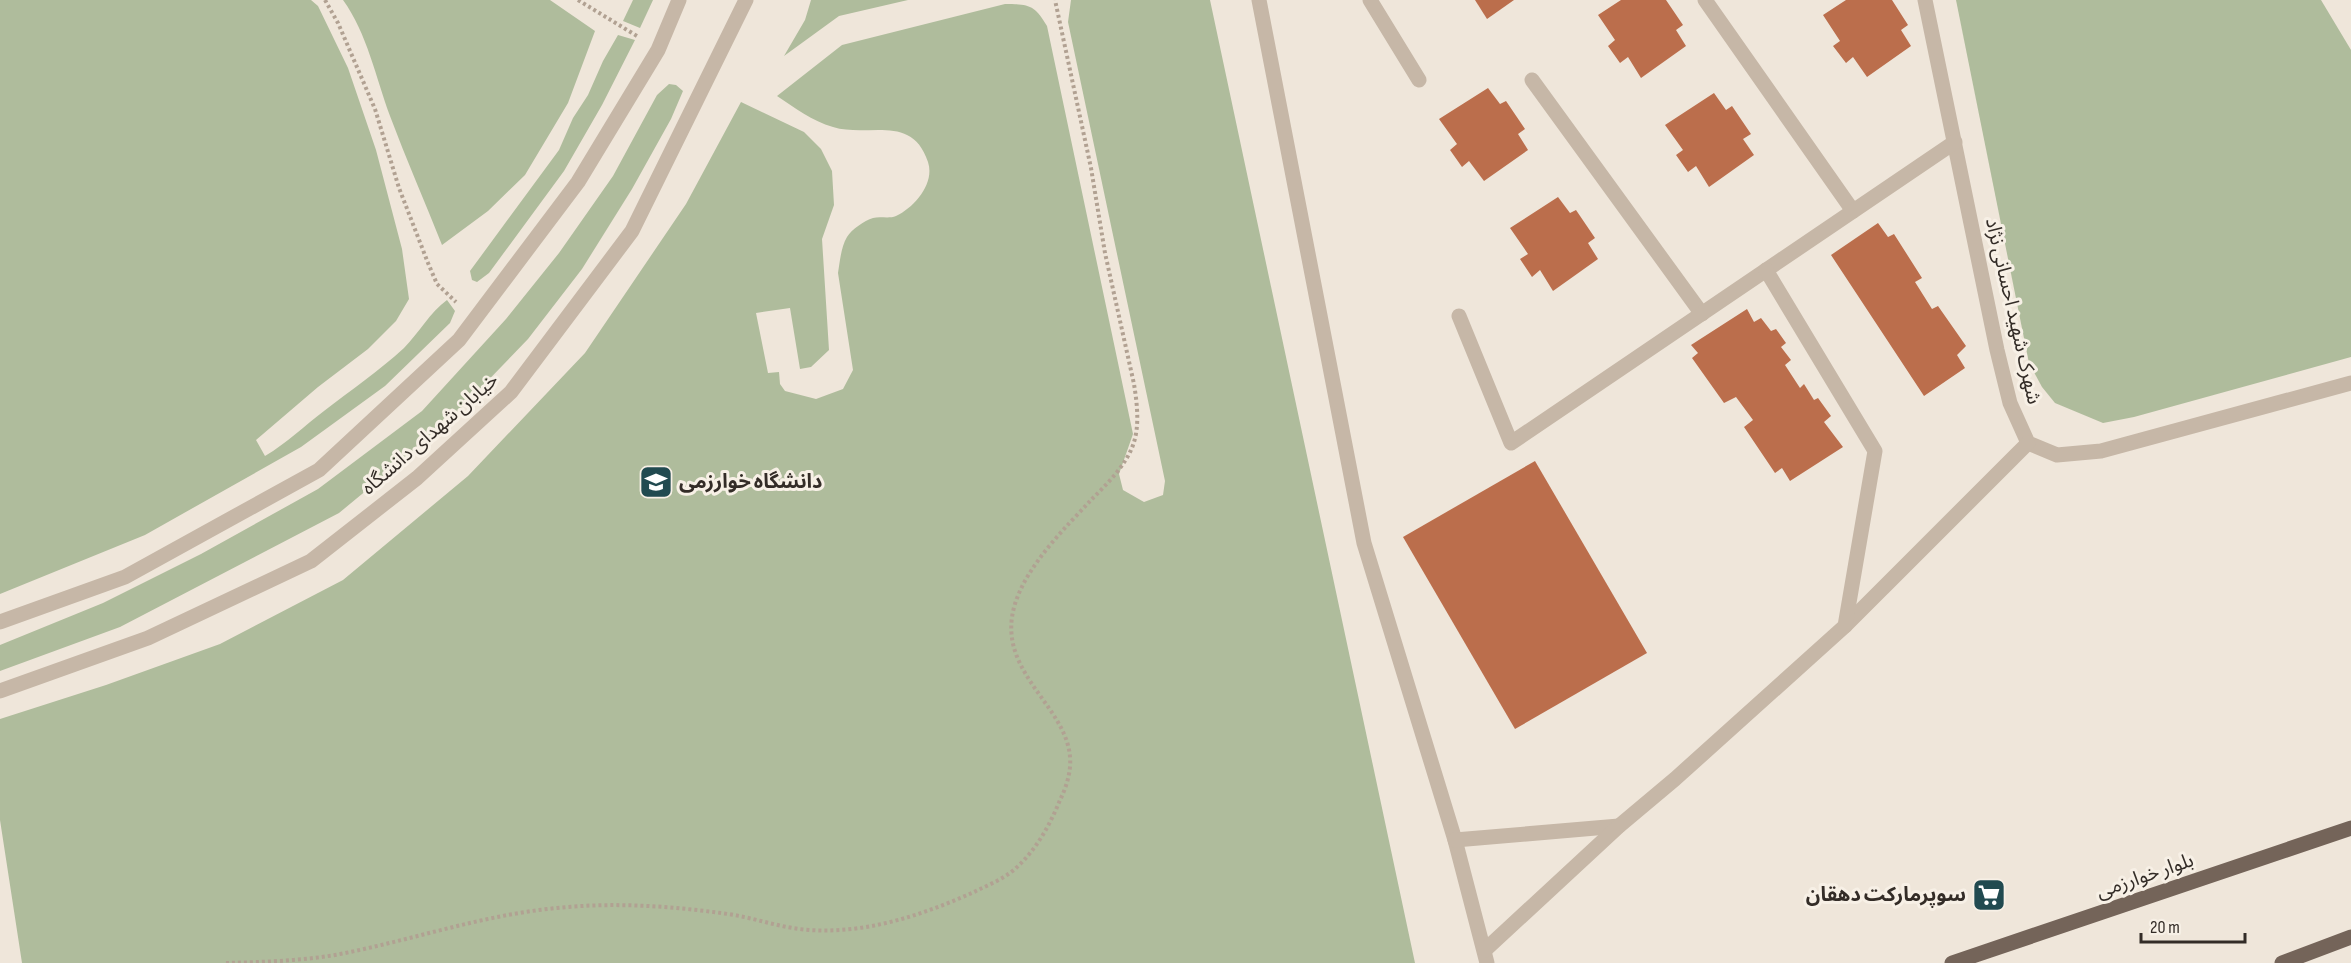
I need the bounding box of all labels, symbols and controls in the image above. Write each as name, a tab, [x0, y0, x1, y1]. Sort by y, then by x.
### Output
street label: شهرک شهید احسانی نژاد	[1980, 215, 2046, 407]
street label: خیابان شهدای دانشگاه	[357, 368, 503, 500]
school or university icon: دانشگاه خوارزمی	[638, 464, 674, 500]
place label: دانشگاه خوارزمی	[679, 470, 822, 494]
street label: بلوار خوارزمی	[2093, 848, 2197, 904]
supermarket icon: سوپرمارکت دهقان	[1971, 877, 2007, 913]
place label: سوپرمارکت دهقان	[1806, 883, 1966, 908]
scale bar	[2141, 906, 2244, 944]
text: 20 m	[2150, 917, 2180, 938]

